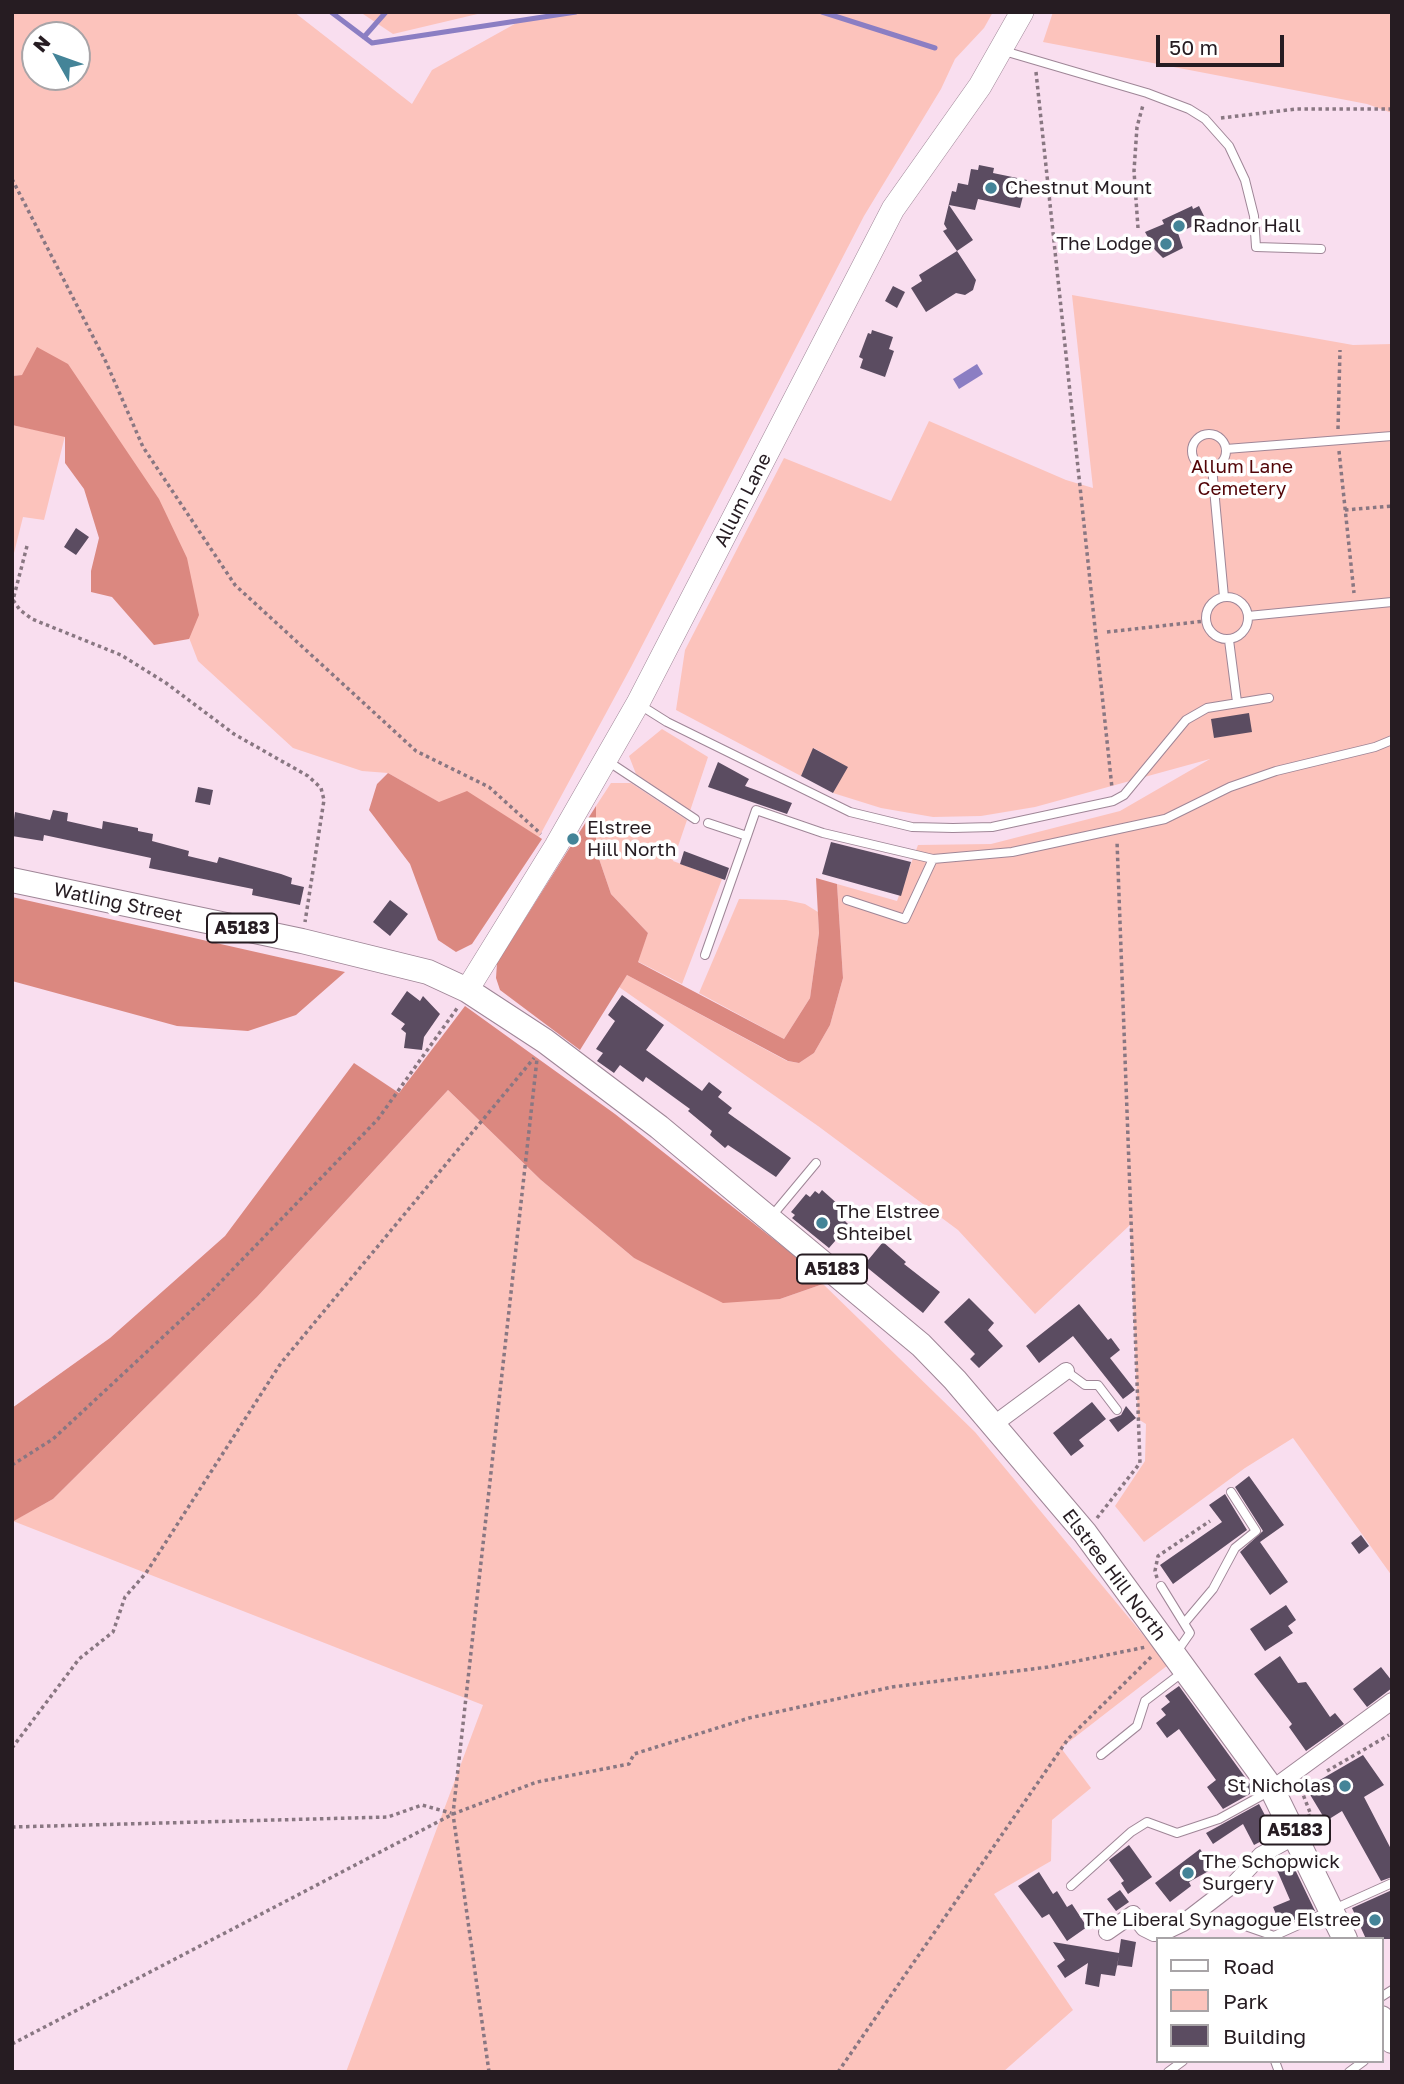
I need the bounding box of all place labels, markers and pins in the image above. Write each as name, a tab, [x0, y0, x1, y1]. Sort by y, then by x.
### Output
place label: Chestnut Mount	[1005, 177, 1152, 199]
marker: Chestnut Mount	[983, 180, 999, 196]
place label: Radnor Hall	[1193, 215, 1301, 237]
marker: Radnor Hall	[1171, 218, 1187, 234]
place label: The Lodge	[1056, 233, 1152, 255]
marker: The Lodge	[1158, 236, 1174, 252]
place label: Elstree Hill North	[587, 817, 676, 861]
marker: Elstree Hill North	[565, 831, 581, 847]
place label: The Elstree Shteibel	[836, 1201, 940, 1245]
marker: The Elstree Shteibel	[814, 1215, 830, 1231]
place label: St Nicholas	[1227, 1775, 1331, 1797]
marker: St Nicholas	[1337, 1778, 1353, 1794]
place label: The Schopwick Surgery	[1202, 1851, 1340, 1895]
marker: The Schopwick Surgery	[1180, 1865, 1196, 1881]
place label: The Liberal Synagogue Elstree	[1083, 1909, 1361, 1931]
marker: The Liberal Synagogue Elstree	[1367, 1912, 1383, 1928]

